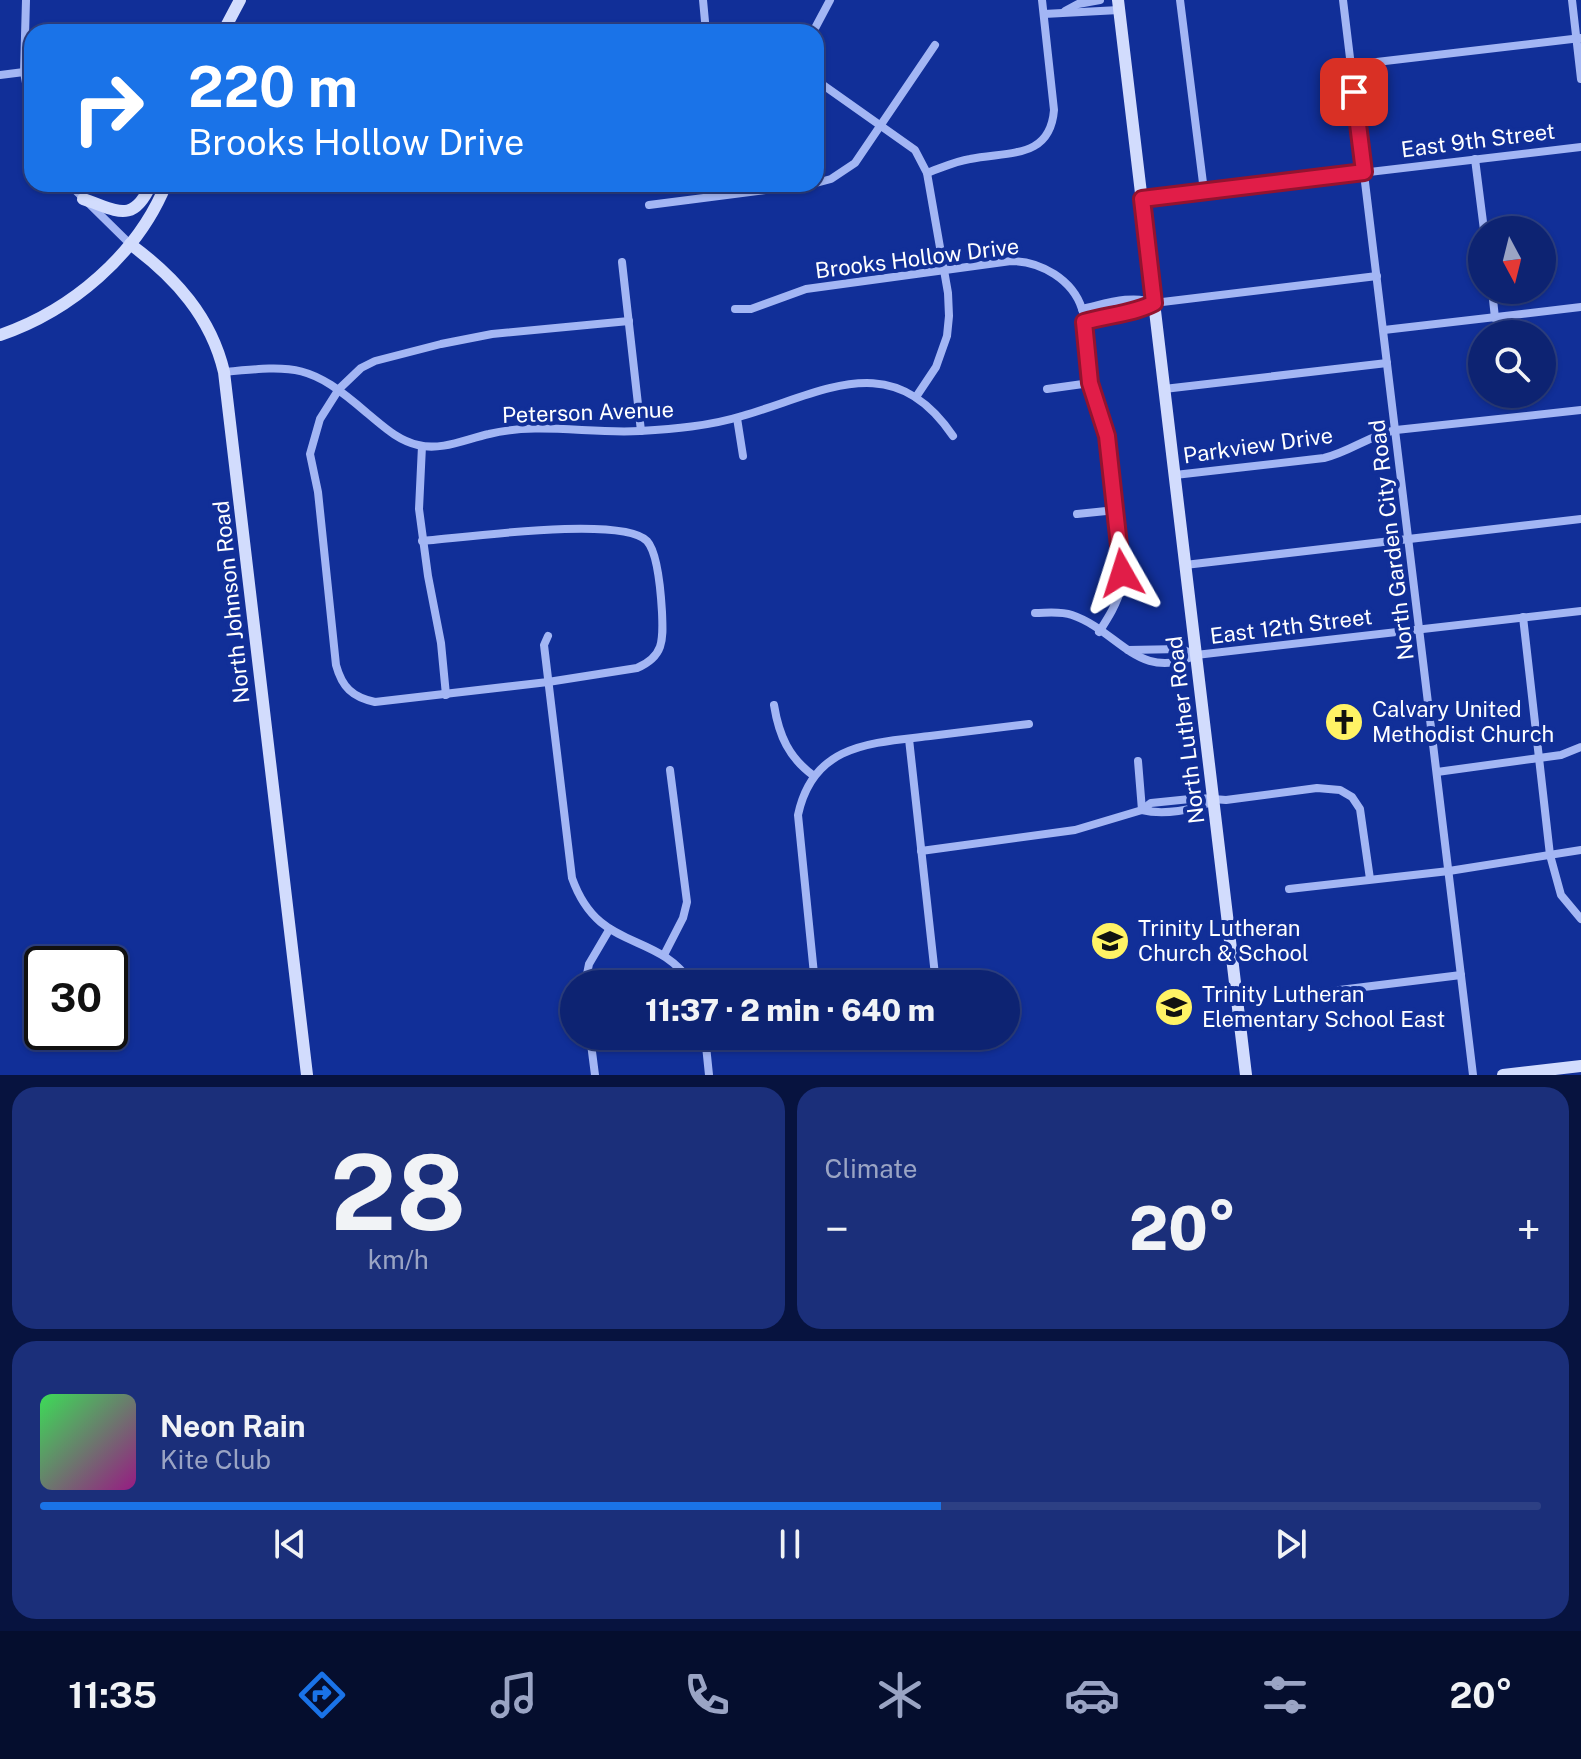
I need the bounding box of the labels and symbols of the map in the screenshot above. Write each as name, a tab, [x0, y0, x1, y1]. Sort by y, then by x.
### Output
pin	[1320, 58, 1388, 126]
street label: East 9th Street	[1400, 118, 1556, 162]
north arrow	[1468, 216, 1556, 304]
street label: Brooks Hollow Drive	[813, 233, 1021, 283]
street label: Peterson Avenue	[501, 396, 675, 428]
street label: North Garden City Road	[1363, 418, 1419, 662]
street label: Parkview Drive	[1181, 422, 1335, 468]
street label: North Johnson Road	[207, 499, 255, 705]
position arrow	[1080, 531, 1164, 615]
street label: East 12th Street	[1208, 603, 1374, 649]
street label: North Luther Road	[1161, 635, 1209, 825]
place label: Calvary United Methodist Church	[1372, 696, 1554, 747]
church icon: Calvary United Methodist Church	[1323, 701, 1365, 743]
place label: Trinity Lutheran Church & School	[1138, 915, 1309, 966]
school or university icon: Trinity Lutheran Church & School	[1089, 920, 1131, 962]
speed limit sign: 30	[24, 946, 128, 1050]
place label: Trinity Lutheran Elementary School East	[1202, 981, 1445, 1032]
school or university icon: Trinity Lutheran Elementary School East	[1153, 986, 1195, 1028]

